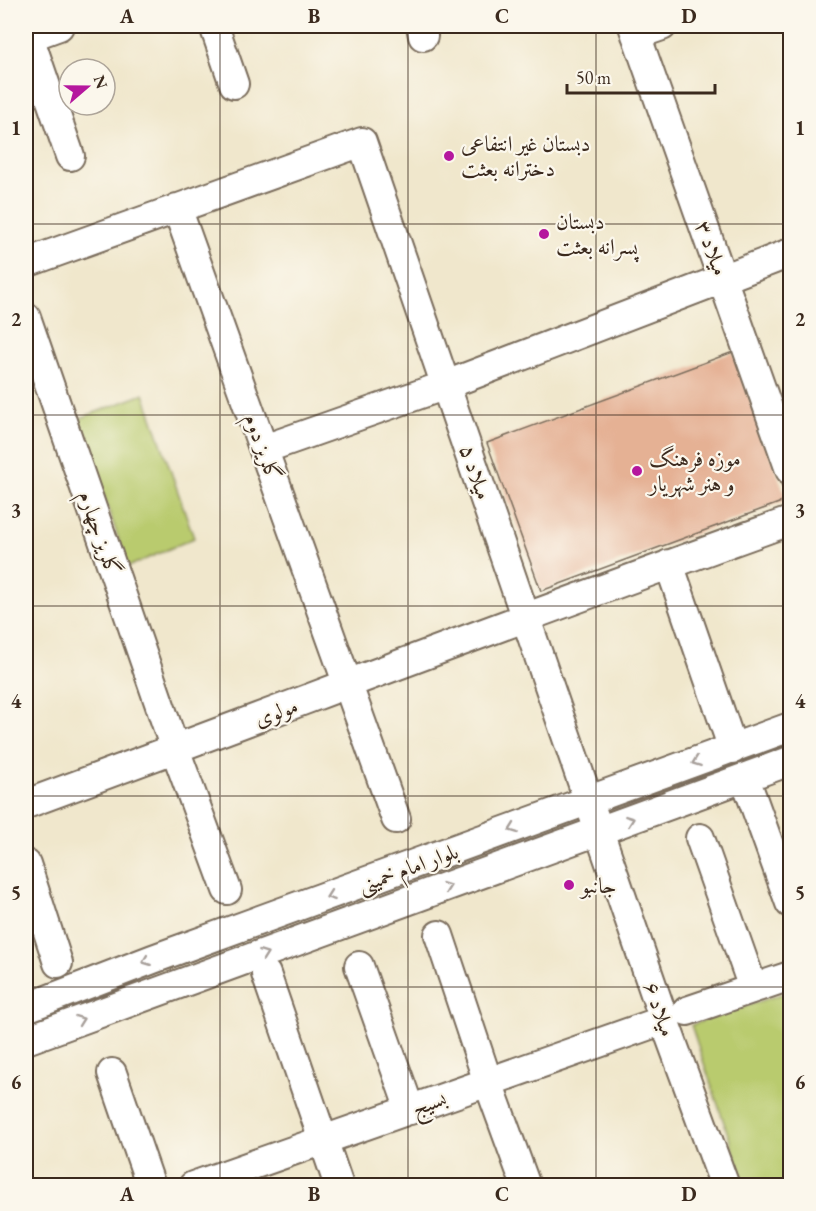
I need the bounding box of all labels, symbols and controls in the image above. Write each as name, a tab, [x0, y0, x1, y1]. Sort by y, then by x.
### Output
text: A	[119, 3, 135, 29]
text: B	[308, 3, 320, 29]
text: C	[495, 3, 509, 29]
text: D	[681, 3, 697, 29]
north arrow	[57, 57, 117, 117]
scale bar	[567, 57, 716, 95]
text: 50 m	[576, 66, 611, 89]
text: N	[89, 72, 113, 92]
text: 1	[11, 115, 21, 141]
text: 1	[795, 115, 805, 141]
place label: دبستان غیر انتفاعی دخترانه بعثت	[461, 129, 590, 183]
marker: دبستان غیر انتفاعی دخترانه بعثت	[442, 149, 456, 163]
place label: دبستان پسرانه بعثت	[556, 207, 639, 263]
street label: میلاد ۳	[689, 217, 735, 279]
marker: دبستان پسرانه بعثت	[537, 227, 551, 241]
text: 2	[11, 306, 22, 332]
text: 2	[795, 306, 806, 332]
street label: گلریز دوم	[233, 409, 289, 487]
street label: میلاد ۵	[453, 441, 499, 503]
place label: موزه فرهنگ و هنر شهریار	[647, 444, 741, 498]
marker: موزه فرهنگ و هنر شهریار	[630, 464, 644, 478]
street label: گلریز چهارم	[67, 487, 128, 581]
text: 3	[11, 497, 21, 523]
text: 3	[795, 497, 805, 523]
text: 4	[11, 688, 22, 714]
text: 4	[795, 688, 806, 714]
street label: مولوی	[250, 691, 302, 733]
one-way arrow	[691, 755, 702, 768]
one-way arrow	[624, 815, 635, 828]
one-way arrow	[508, 822, 519, 835]
street label: بلوار امام خمینی	[354, 836, 464, 904]
place label: جانبو	[579, 871, 617, 900]
marker: جانبو	[562, 878, 576, 892]
text: 5	[11, 879, 21, 905]
text: 5	[795, 879, 805, 905]
one-way arrow	[441, 882, 452, 895]
one-way arrow	[325, 889, 336, 902]
one-way arrow	[258, 948, 269, 961]
one-way arrow	[141, 954, 152, 967]
street label: میلاد ۶	[637, 978, 683, 1040]
one-way arrow	[75, 1015, 85, 1028]
text: 6	[11, 1069, 22, 1095]
text: 6	[795, 1069, 806, 1095]
street label: بسیج	[408, 1083, 452, 1127]
text: A	[119, 1181, 135, 1207]
text: B	[308, 1181, 320, 1207]
text: C	[495, 1181, 509, 1207]
text: D	[681, 1181, 697, 1207]

